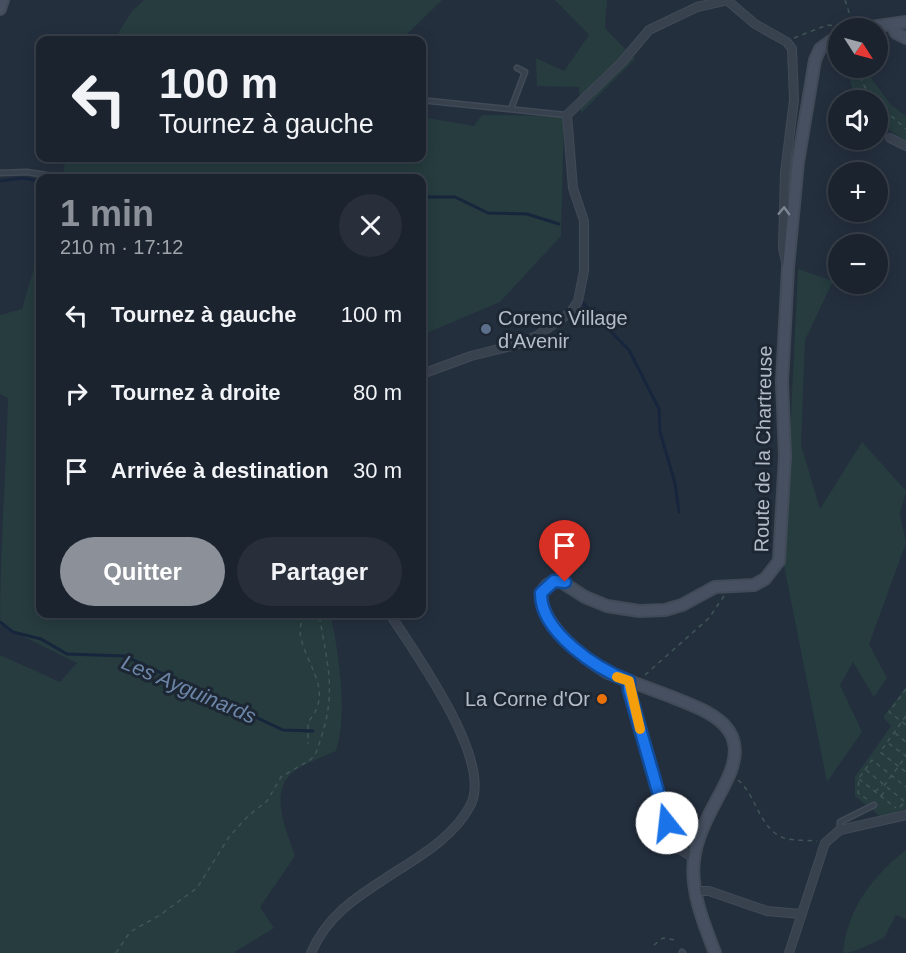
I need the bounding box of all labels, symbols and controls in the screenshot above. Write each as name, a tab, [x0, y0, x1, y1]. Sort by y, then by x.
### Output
north arrow	[828, 18, 888, 78]
map controls	[828, 18, 888, 294]
icon: left	[60, 60, 138, 138]
text: 100 m	[159, 60, 278, 107]
button: sound	[828, 90, 888, 150]
text: Tournez à gauche	[159, 109, 374, 139]
button: +	[828, 162, 888, 222]
text: 1 min	[60, 193, 154, 234]
button: close	[339, 194, 402, 257]
one-way arrow	[777, 206, 790, 215]
button: −	[828, 234, 888, 294]
text: 210 m · 17:12	[60, 236, 183, 258]
icon: left	[60, 299, 93, 332]
text: Tournez à gauche	[111, 302, 296, 327]
text: 100 m	[341, 302, 402, 327]
place label: Corenc Village d'Avenir	[498, 307, 628, 352]
marker: Corenc Village d'Avenir	[479, 322, 493, 336]
street label: Route de la Chartreuse	[750, 345, 776, 553]
icon: right	[60, 377, 93, 410]
text: Tournez à droite	[111, 380, 281, 405]
text: 80 m	[353, 380, 402, 405]
icon: arrive	[60, 455, 93, 488]
text: Arrivée à destination	[111, 458, 329, 483]
text: 30 m	[353, 458, 402, 483]
pin	[539, 520, 590, 582]
icon: arrive	[548, 529, 581, 562]
button: Quitter	[60, 537, 225, 606]
button: Partager	[237, 537, 402, 606]
water label: Les Ayguinards	[118, 650, 260, 728]
place label: La Corne d'Or	[465, 688, 590, 710]
marker: La Corne d'Or	[595, 692, 609, 706]
position arrow	[635, 791, 699, 855]

